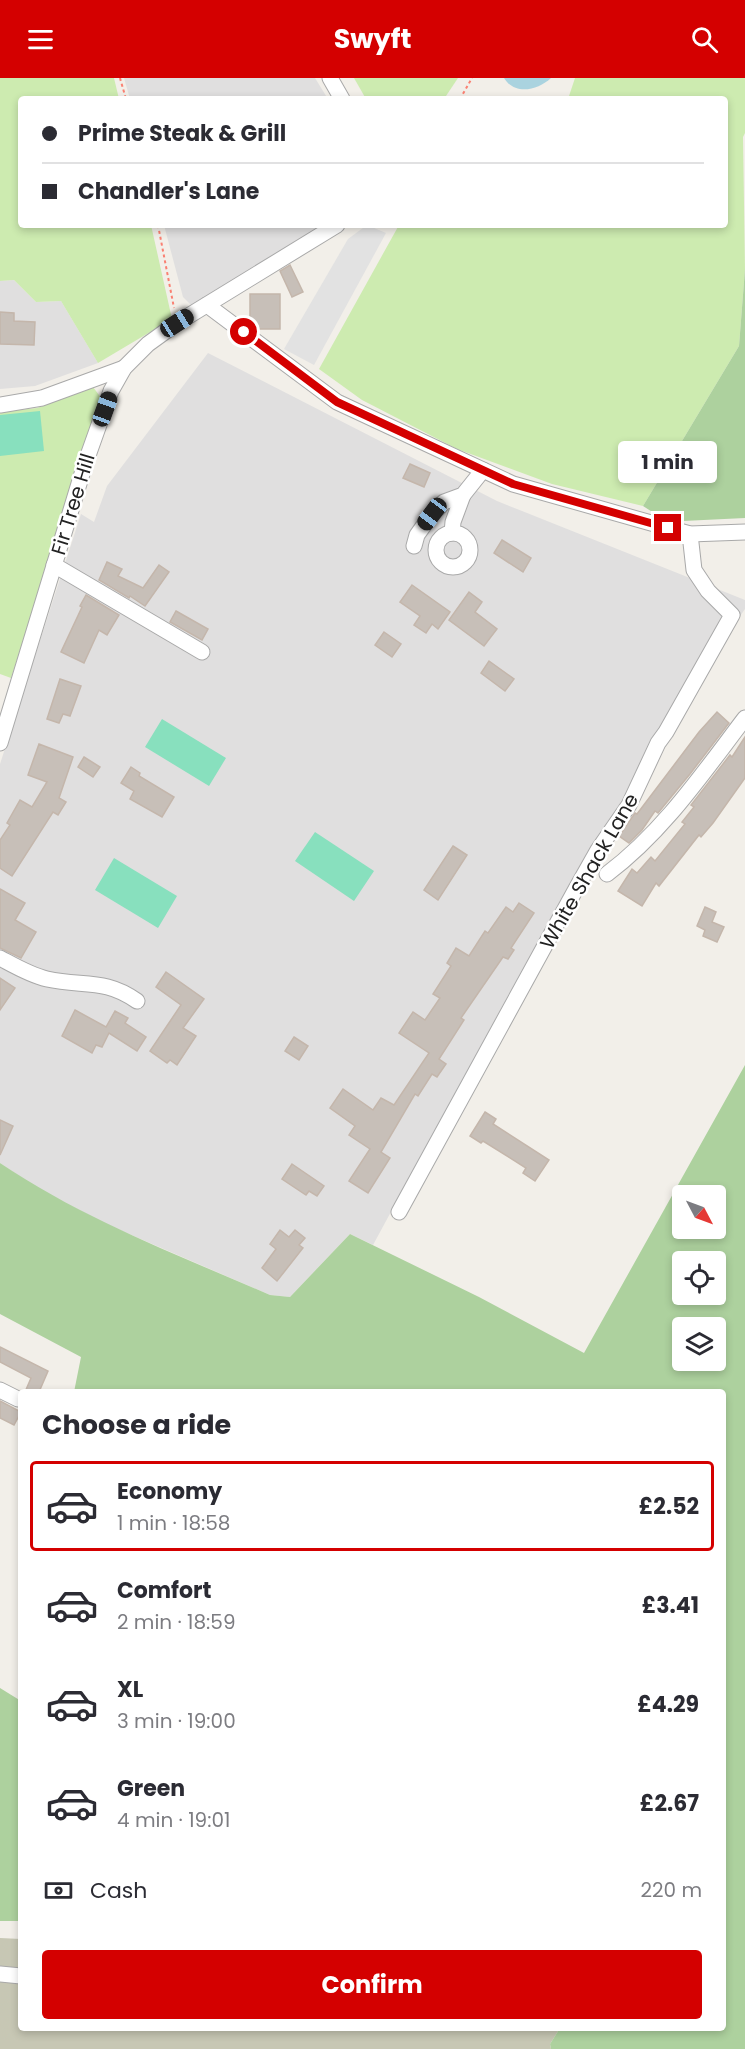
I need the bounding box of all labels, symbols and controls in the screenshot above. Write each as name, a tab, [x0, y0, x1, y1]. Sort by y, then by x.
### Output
text: Swyft	[334, 20, 411, 57]
icon: menu	[24, 23, 57, 56]
icon: search	[688, 23, 721, 56]
text: Prime Steak & Grill	[78, 118, 286, 149]
text: Chandler's Lane	[78, 176, 259, 207]
car	[157, 306, 197, 340]
route start	[230, 318, 257, 345]
car	[90, 389, 120, 429]
callout: 1 min	[618, 441, 718, 483]
text: 1 min	[641, 448, 694, 476]
street label: Fir Tree Hill	[44, 450, 102, 558]
car	[414, 494, 450, 534]
route end	[654, 514, 681, 541]
street label: White Shack Lane	[533, 788, 645, 954]
north arrow	[672, 1185, 726, 1239]
map controls	[672, 1185, 726, 1371]
button: locate	[672, 1251, 726, 1305]
button: layers	[672, 1317, 726, 1371]
text: Choose a ride	[42, 1406, 231, 1443]
text: Economy	[117, 1476, 222, 1507]
icon: car	[45, 1479, 99, 1533]
text: £2.52	[639, 1491, 699, 1522]
text: 1 min · 18:58	[117, 1509, 230, 1537]
text: Comfort	[117, 1575, 211, 1606]
icon: car	[45, 1578, 99, 1632]
text: £3.41	[642, 1590, 699, 1621]
text: 2 min · 18:59	[117, 1608, 236, 1636]
text: XL	[117, 1674, 143, 1705]
icon: car	[45, 1677, 99, 1731]
text: £4.29	[637, 1689, 699, 1720]
text: 3 min · 19:00	[117, 1707, 236, 1735]
text: Green	[117, 1773, 185, 1804]
icon: car	[45, 1776, 99, 1830]
text: £2.67	[640, 1788, 699, 1819]
text: 4 min · 19:01	[117, 1806, 230, 1834]
icon: cash	[42, 1874, 75, 1907]
text: Cash	[90, 1875, 147, 1906]
text: 220 m	[641, 1876, 702, 1904]
button: Confirm	[42, 1950, 702, 2019]

